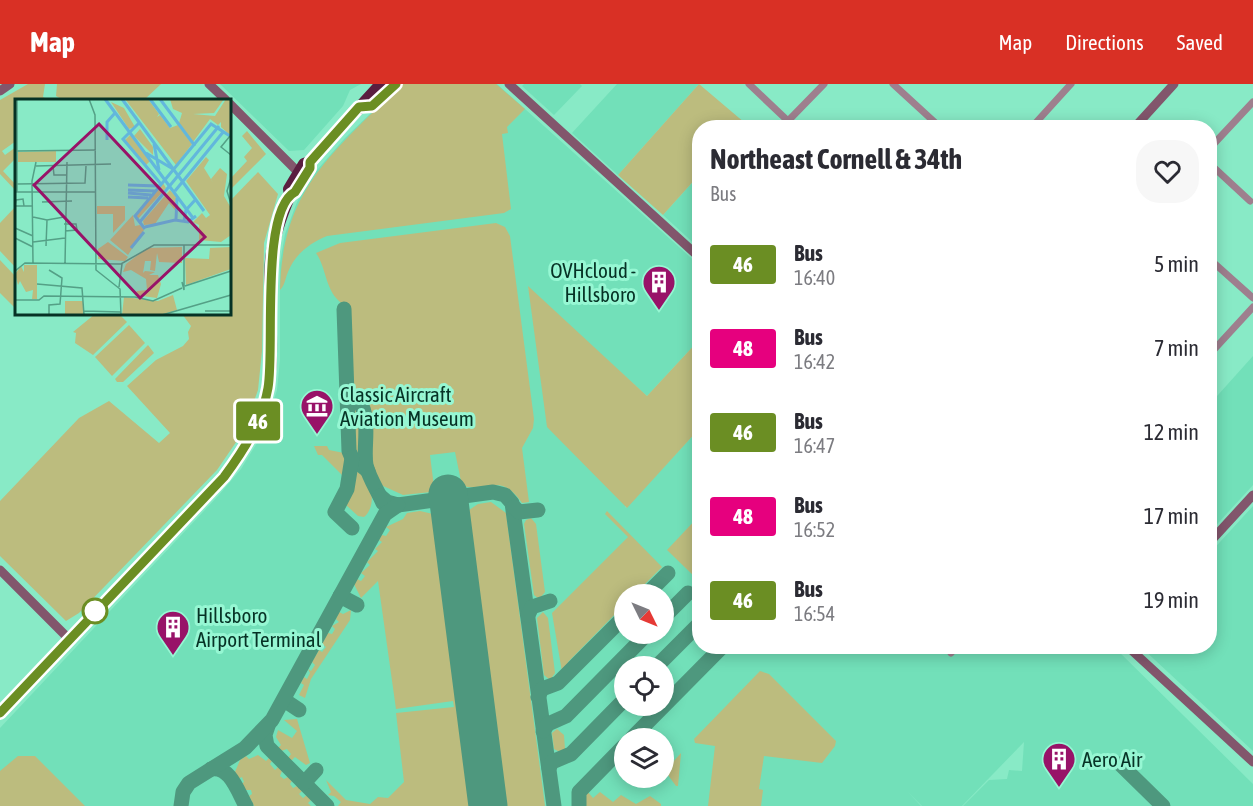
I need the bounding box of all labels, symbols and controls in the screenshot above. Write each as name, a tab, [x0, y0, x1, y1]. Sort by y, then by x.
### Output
text: Map	[30, 26, 75, 58]
text: Map	[998, 30, 1032, 54]
text: Directions	[1065, 30, 1144, 54]
text: Saved	[1177, 30, 1223, 54]
inset map	[15, 99, 231, 315]
button: heart	[1136, 140, 1199, 203]
text: Northeast Cornell & 34th	[710, 143, 962, 175]
text: Bus	[710, 182, 736, 205]
text: Bus	[794, 240, 823, 266]
text: 5 min	[1154, 251, 1199, 277]
text: 46	[733, 252, 753, 276]
place label: OVHcloud - Hillsboro	[550, 258, 636, 306]
building icon: OVHcloud - Hillsboro	[641, 264, 677, 311]
text: 16:40	[794, 266, 835, 289]
text: Bus	[794, 324, 823, 350]
text: 7 min	[1154, 335, 1199, 361]
text: 48	[733, 336, 753, 360]
text: 16:42	[794, 350, 835, 373]
place label: Classic Aircraft Aviation Museum	[340, 382, 474, 430]
museum icon: Classic Aircraft Aviation Museum	[299, 388, 335, 435]
line badge: 46	[231, 402, 285, 440]
text: Bus	[794, 408, 823, 434]
text: 46	[248, 409, 268, 433]
text: 12 min	[1144, 419, 1199, 445]
text: 46	[733, 420, 753, 444]
text: 16:47	[794, 434, 835, 457]
text: Bus	[794, 492, 823, 518]
text: 17 min	[1144, 503, 1199, 529]
text: 48	[733, 504, 753, 528]
text: 16:52	[794, 518, 835, 541]
text: Bus	[794, 576, 823, 602]
north arrow	[614, 584, 674, 644]
map controls	[614, 584, 674, 788]
text: 19 min	[1144, 587, 1199, 613]
text: 46	[733, 588, 753, 612]
unlabelled marker	[82, 598, 108, 624]
text: 16:54	[794, 602, 835, 625]
place label: Hillsboro Airport Terminal	[196, 603, 322, 651]
building icon: Hillsboro Airport Terminal	[155, 609, 191, 656]
button: locate	[614, 656, 674, 716]
button: layers	[614, 728, 674, 788]
building icon: Aero Air	[1041, 741, 1077, 788]
place label: Aero Air	[1082, 747, 1143, 771]

